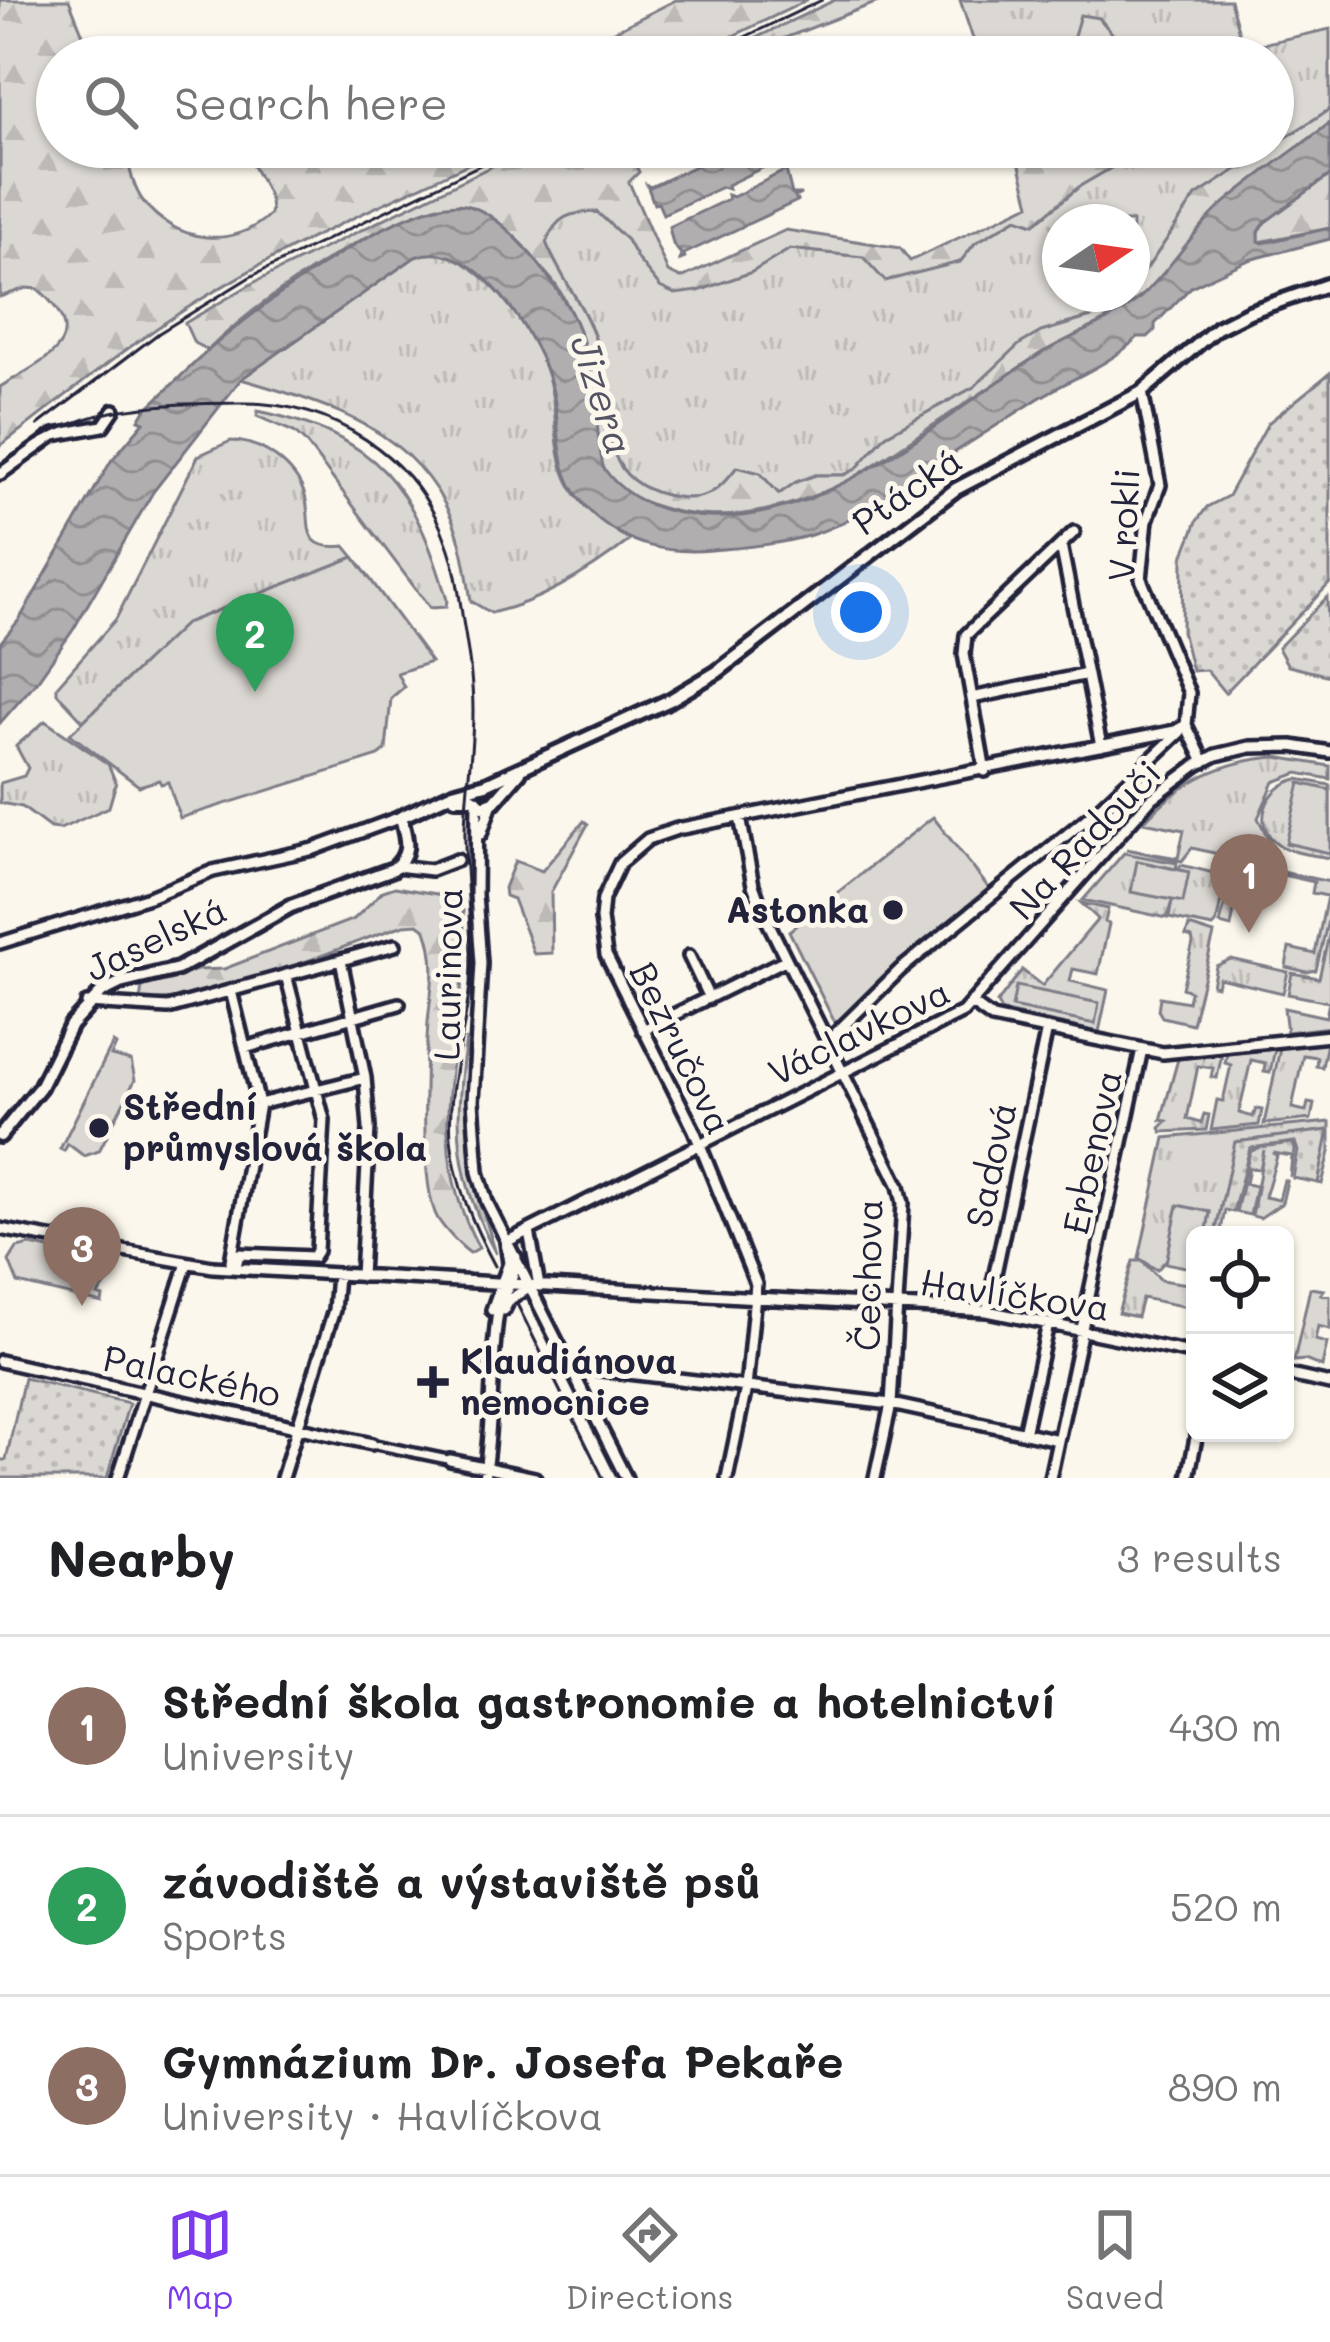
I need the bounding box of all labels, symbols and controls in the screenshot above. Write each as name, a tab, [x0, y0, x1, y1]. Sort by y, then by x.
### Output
search box	[36, 36, 1294, 168]
icon: search	[78, 69, 144, 135]
text: Search here	[174, 73, 448, 131]
north arrow	[1042, 204, 1150, 312]
water label: Jizera	[560, 328, 647, 461]
street label: Ptácká	[842, 435, 970, 544]
street label: V rokli	[1096, 467, 1149, 583]
your location	[831, 582, 891, 642]
pin: 2	[216, 593, 294, 692]
street label: Na Radouči	[998, 749, 1170, 929]
pin: 1	[1210, 834, 1288, 933]
street label: Jaselská	[77, 885, 233, 991]
place label: Astonka	[726, 885, 869, 932]
street label: Laurinova	[421, 887, 472, 1061]
marker: Astonka	[880, 897, 906, 923]
street label: Bezručova	[620, 953, 744, 1141]
street label: Václavkova	[760, 967, 957, 1095]
street label: Erbenova	[1050, 1065, 1131, 1238]
place label: Střední průmyslová škola	[123, 1082, 427, 1171]
street label: Sadová	[953, 1098, 1026, 1232]
marker: Střední průmyslová škola	[86, 1115, 112, 1141]
street label: Čechova	[842, 1198, 891, 1352]
pin: 3	[43, 1207, 121, 1306]
map controls	[1186, 1226, 1294, 1442]
button: locate	[1186, 1226, 1294, 1334]
street label: Havlíčkova	[918, 1257, 1113, 1330]
street label: Palackého	[99, 1333, 285, 1416]
button: layers	[1186, 1334, 1294, 1442]
place label: Klaudiánova nemocnice	[460, 1336, 677, 1424]
marker: Klaudiánova nemocnice	[417, 1366, 449, 1398]
text: Nearby	[48, 1523, 235, 1590]
text: 3 results	[1117, 1531, 1282, 1582]
text: Střední škola gastronomie a hotelnictví	[162, 1671, 1056, 1729]
text: 1	[78, 1700, 96, 1751]
text: 430 m	[1169, 1700, 1282, 1751]
text: University	[162, 1729, 354, 1780]
text: závodiště a výstaviště psů	[162, 1851, 761, 1909]
text: 2	[76, 1880, 98, 1931]
text: 520 m	[1170, 1880, 1282, 1931]
text: Sports	[162, 1909, 287, 1960]
text: Gymnázium Dr. Josefa Pekaře	[162, 2031, 844, 2089]
text: 3	[75, 2060, 99, 2111]
text: 890 m	[1168, 2060, 1282, 2111]
text: University · Havlíčkova	[162, 2089, 603, 2140]
tab: Map	[166, 2202, 233, 2317]
tab: Directions	[566, 2202, 733, 2317]
tab: Saved	[1066, 2202, 1164, 2317]

